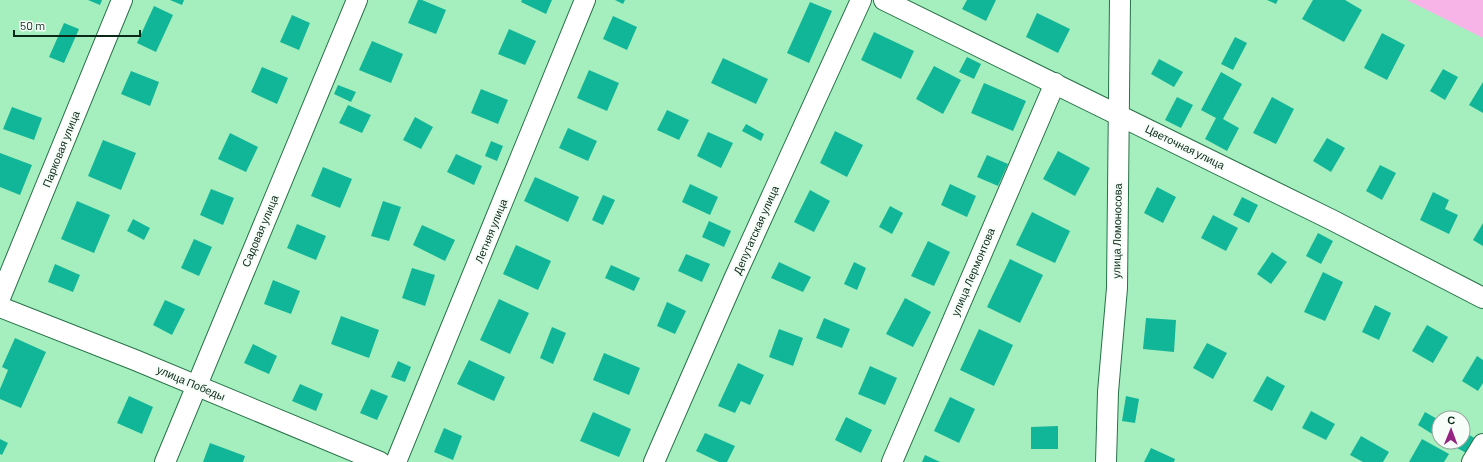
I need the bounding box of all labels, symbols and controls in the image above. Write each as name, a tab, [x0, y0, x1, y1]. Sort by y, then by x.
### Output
scale bar	[14, 12, 140, 38]
text: 50 m	[20, 18, 45, 32]
street label: Парковая улица	[39, 108, 82, 189]
street label: Цветочная улица	[1143, 122, 1228, 172]
street label: улица Ломоносова	[1109, 182, 1124, 279]
street label: Депутатская улица	[730, 183, 781, 276]
street label: Садовая улица	[239, 192, 281, 269]
street label: Летняя улица	[472, 196, 510, 265]
street label: улица Лермонтова	[948, 225, 997, 318]
street label: улица Победы	[155, 362, 227, 403]
north arrow	[1431, 410, 1471, 450]
text: С	[1447, 413, 1455, 426]

